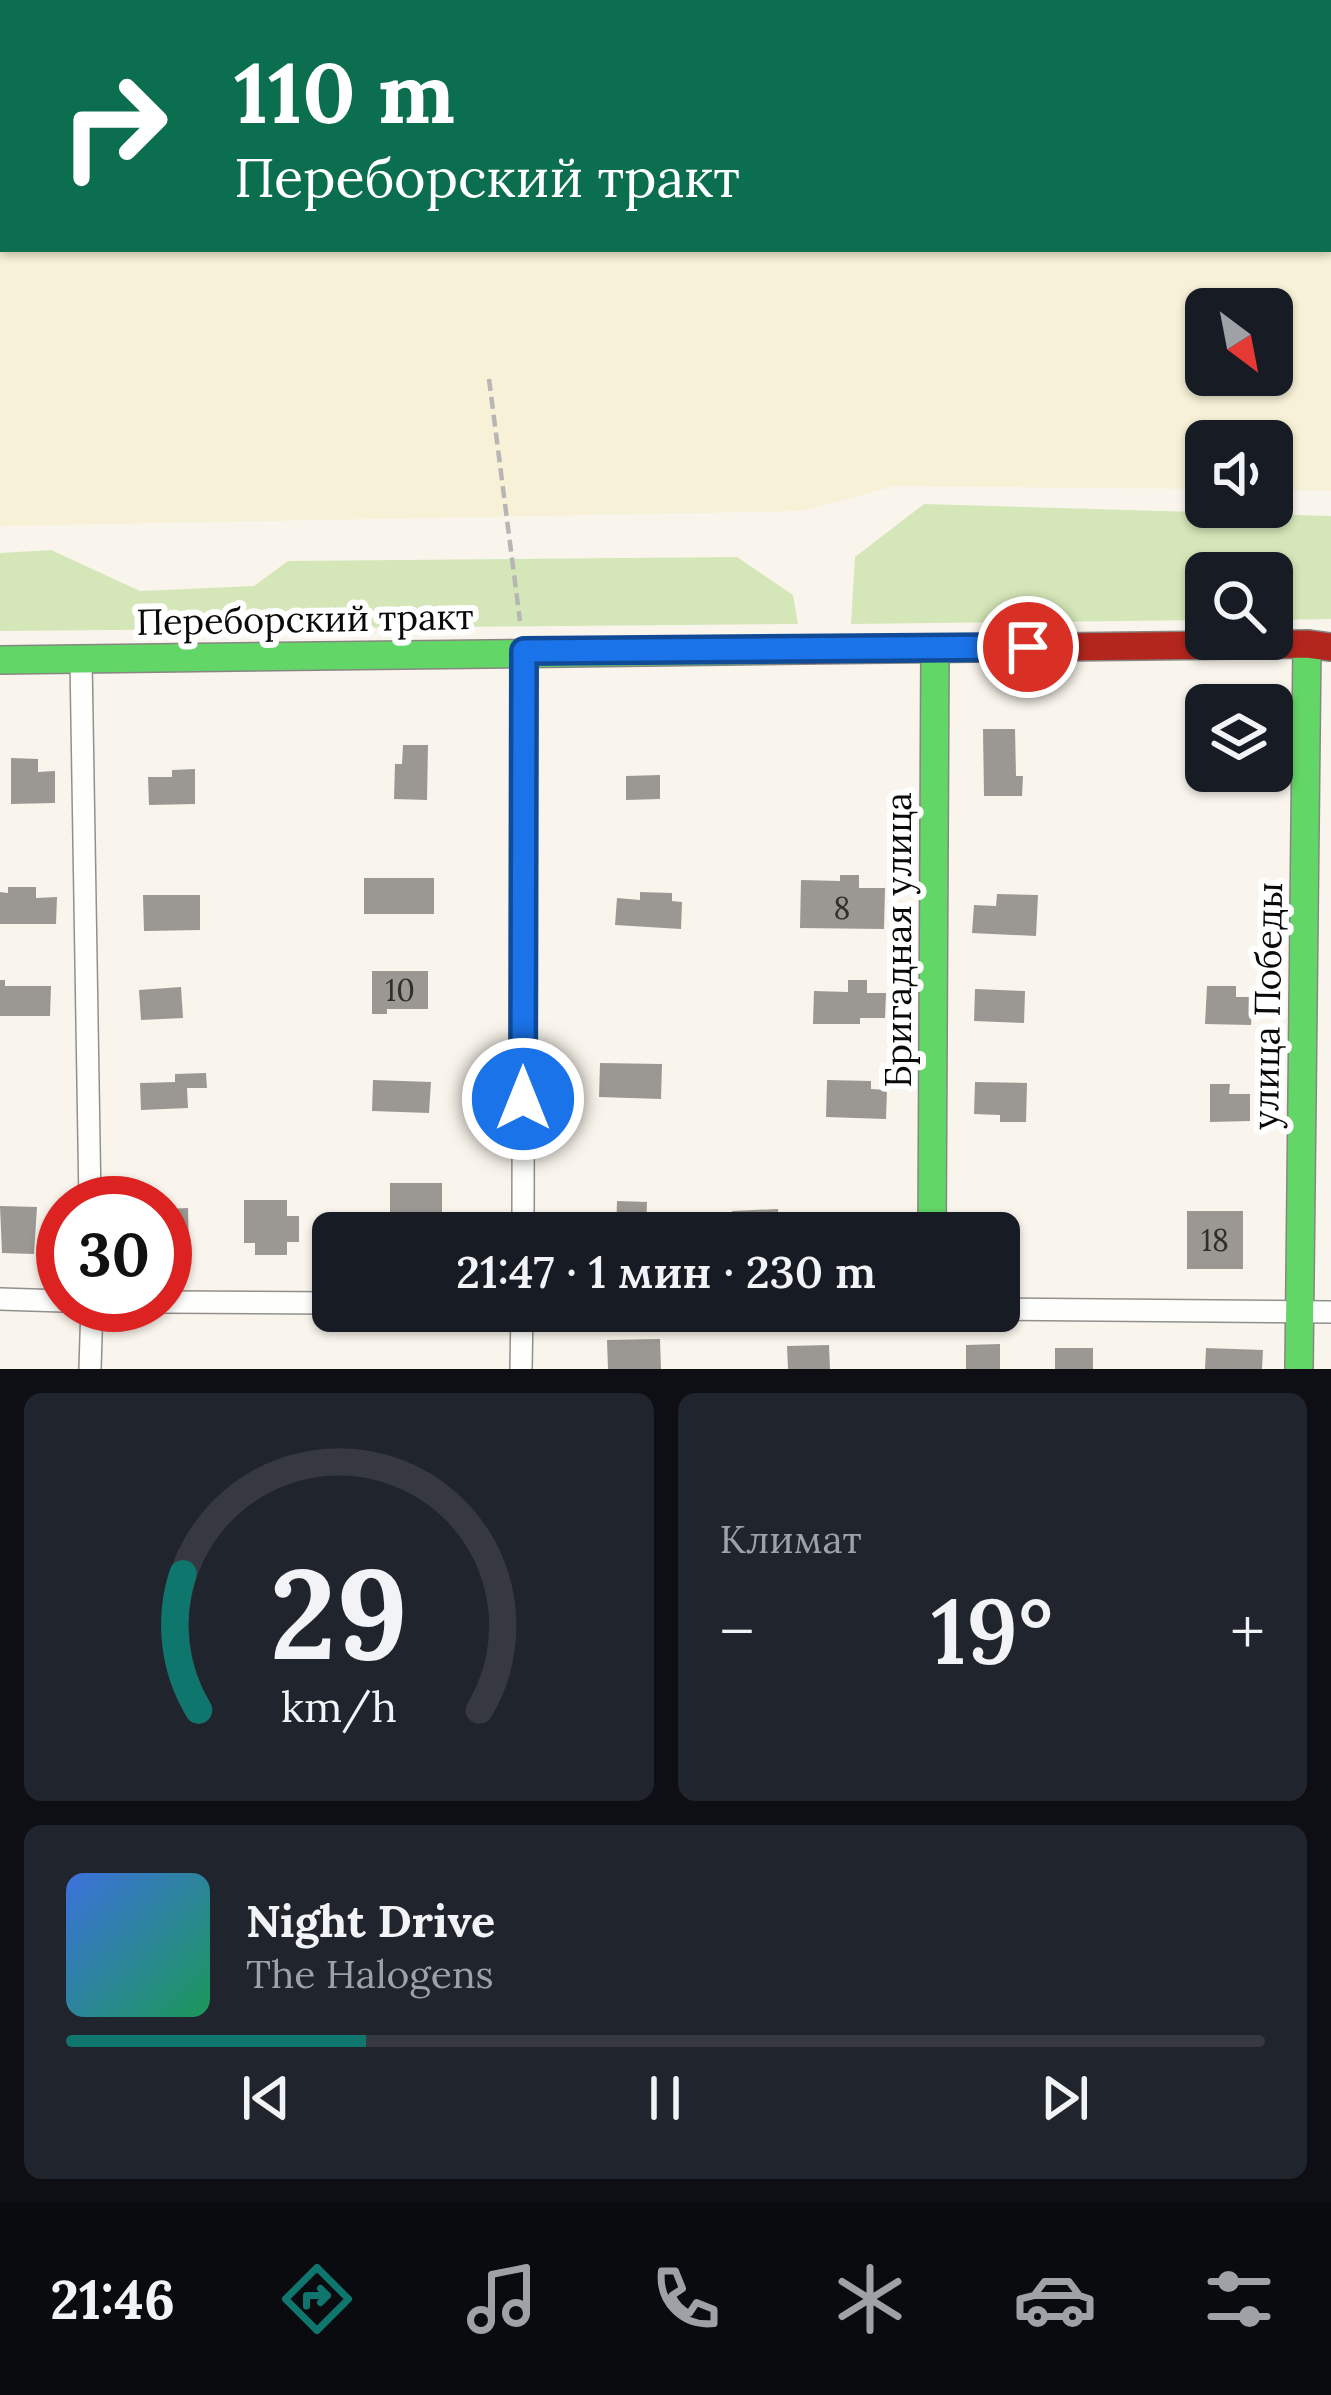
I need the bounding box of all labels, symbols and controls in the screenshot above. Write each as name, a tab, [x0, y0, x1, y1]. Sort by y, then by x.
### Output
text: 110 m	[234, 38, 455, 146]
icon: right	[36, 48, 192, 204]
text: Переборский тракт	[234, 143, 740, 212]
north arrow	[1185, 288, 1293, 396]
map controls	[1185, 288, 1293, 792]
button: sound	[1185, 420, 1293, 528]
button: search	[1185, 552, 1293, 660]
street label: Переборский тракт	[136, 593, 474, 645]
pin	[977, 596, 1079, 698]
icon: arrive	[995, 614, 1061, 680]
button: layers	[1185, 684, 1293, 792]
street label: Бригадная улица	[875, 792, 921, 1088]
street label: улица Победы	[1242, 882, 1292, 1130]
house number: 8	[834, 889, 850, 927]
house number: 10	[385, 971, 415, 1009]
position arrow	[460, 1036, 586, 1162]
speed limit sign: 30	[36, 1176, 192, 1332]
house number: 18	[1201, 1221, 1229, 1259]
text: 21:47 · 1 мин · 230 m	[456, 1243, 876, 1300]
text: Климат	[720, 1514, 862, 1564]
text: 29	[270, 1533, 408, 1693]
text: 19°	[931, 1573, 1053, 1689]
text: −	[720, 1589, 754, 1673]
text: +	[1230, 1589, 1265, 1673]
text: km/h	[281, 1679, 397, 1734]
text: Night Drive	[246, 1892, 495, 1949]
text: The Halogens	[246, 1949, 494, 1999]
icon: previous	[233, 2065, 299, 2131]
icon: pause	[632, 2065, 698, 2131]
icon: next	[1032, 2065, 1098, 2131]
icon: directions	[275, 2257, 359, 2341]
icon: music	[460, 2257, 544, 2341]
icon: phone	[644, 2257, 728, 2341]
icon: climate	[828, 2257, 912, 2341]
icon: car	[1013, 2257, 1097, 2341]
icon: filters	[1197, 2257, 1281, 2341]
text: 21:46	[50, 2265, 175, 2334]

